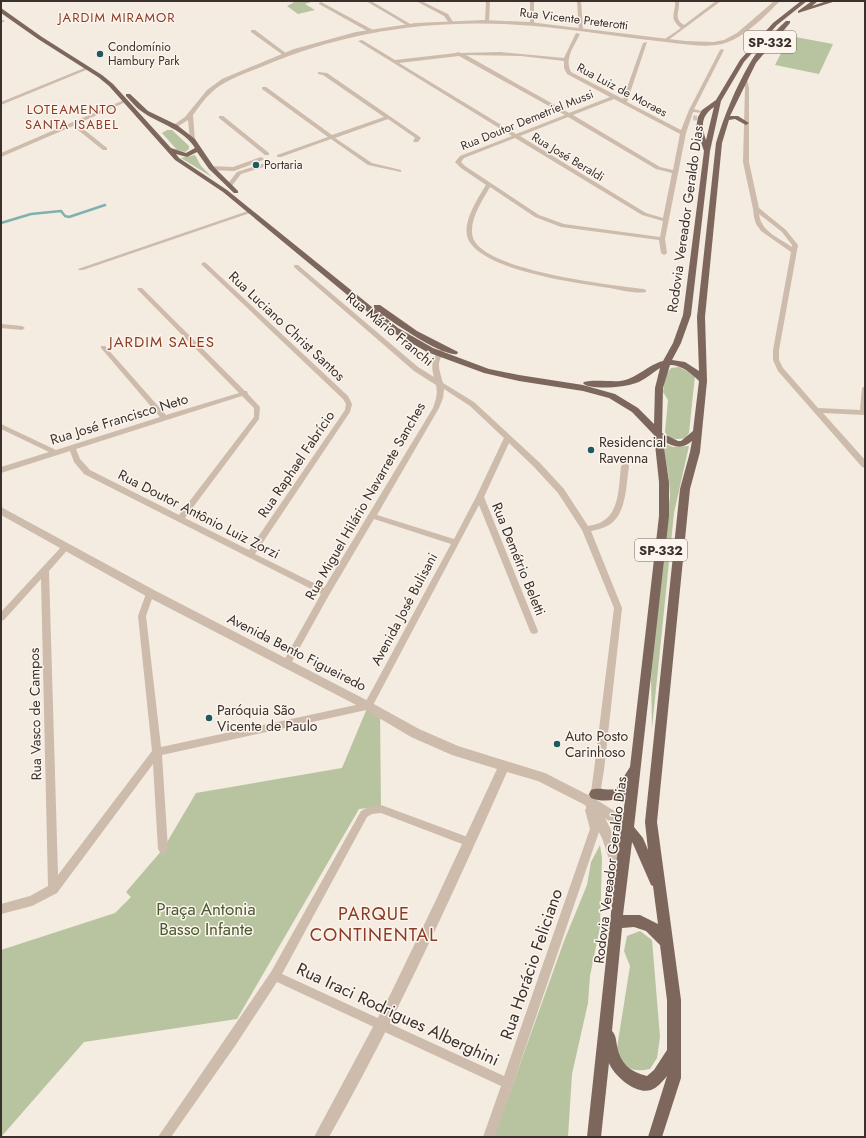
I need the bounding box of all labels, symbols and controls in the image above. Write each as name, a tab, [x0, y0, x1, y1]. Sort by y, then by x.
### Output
street label: Rua Vicente Preterotti	[519, 3, 629, 35]
district label: JARDIM MIRAMOR	[56, 8, 176, 27]
road number: SP-332	[744, 31, 796, 53]
place label: Condomínio Hambury Park	[108, 38, 180, 70]
marker: Condomínio Hambury Park	[95, 49, 105, 59]
street label: Rua Luiz de Moraes	[574, 59, 670, 121]
street label: Rua Doutor Demetriel Mussi	[458, 85, 596, 155]
district label: LOTEAMENTO SANTA ISABEL	[25, 100, 119, 134]
street label: Rodovia Vereador Geraldo Dias	[662, 124, 708, 314]
street label: Rua José Beraldi	[528, 128, 608, 186]
place label: Portaria	[264, 156, 303, 174]
marker: Portaria	[251, 160, 261, 170]
street label: Rua Luciano Christ Santos	[224, 267, 350, 386]
street label: Rua Mário Franchi	[342, 287, 438, 371]
district label: JARDIM SALES	[107, 331, 215, 353]
street label: Rua José Francisco Neto	[48, 388, 191, 450]
street label: Rua Miguel Hilário Navarrete Sanches	[300, 398, 430, 604]
street label: Rua Raphael Fabrício	[253, 406, 339, 521]
place label: Residencial Ravenna	[599, 432, 666, 468]
marker: Residencial Ravenna	[586, 445, 596, 455]
street label: Rua Doutor Antônio Luiz Zorzi	[115, 464, 283, 564]
street label: Rua Demétrio Beletti	[487, 499, 551, 619]
road number: SP-332	[635, 539, 687, 561]
street label: Avenida José Bulisani	[366, 549, 442, 669]
street label: Avenida Bento Figueiredo	[224, 608, 370, 696]
street label: Rua Vasco de Campos	[24, 647, 46, 781]
place label: Paróquia São Vicente de Paulo	[217, 700, 318, 736]
marker: Paróquia São Vicente de Paulo	[204, 713, 214, 723]
place label: Auto Posto Carinhoso	[565, 726, 628, 762]
marker: Auto Posto Carinhoso	[552, 739, 562, 749]
street label: Rodovia Vereador Geraldo Dias	[589, 775, 631, 965]
street label: Rua Horácio Feliciano	[494, 885, 568, 1043]
park label: Praça Antonia Basso Infante	[156, 897, 256, 941]
district label: PARQUE CONTINENTAL	[310, 901, 438, 948]
street label: Rua Iraci Rodrigues Alberghini	[293, 956, 503, 1072]

